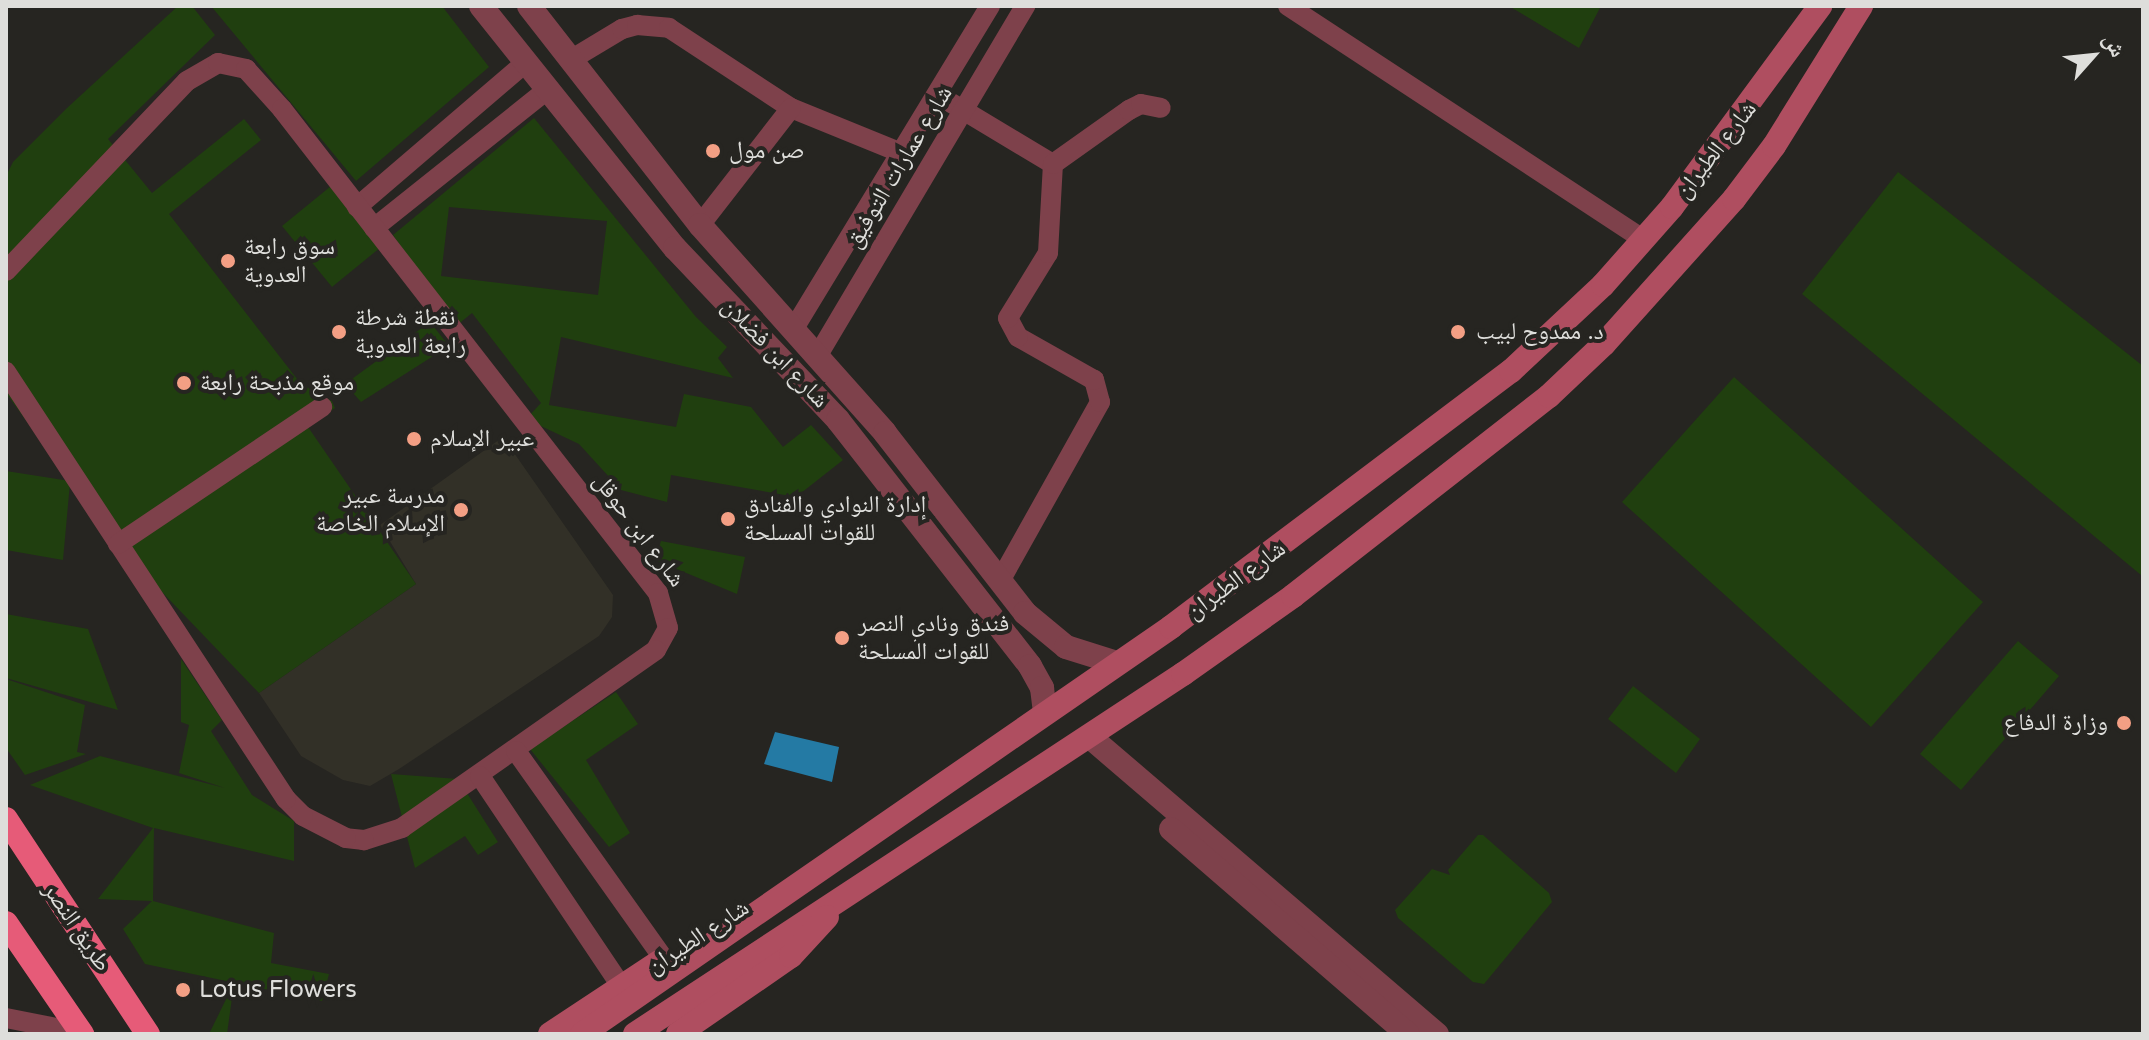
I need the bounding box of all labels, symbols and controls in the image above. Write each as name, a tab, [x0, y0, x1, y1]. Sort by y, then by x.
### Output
north arrow	[2053, 16, 2133, 96]
text: ش	[2098, 29, 2131, 61]
street label: شارع عمارات التوفيق	[839, 81, 959, 253]
street label: شارع الطيران	[1669, 95, 1763, 205]
place label: صن مول	[729, 137, 805, 165]
marker: صن مول	[704, 142, 722, 160]
place label: سوق رابعة العدوية	[244, 233, 335, 289]
marker: سوق رابعة العدوية	[219, 252, 237, 270]
street label: شارع ابن فضلان	[715, 292, 835, 414]
place label: نقطة شرطة رابعة العدوية	[355, 304, 466, 360]
place label: د. ممدوح لبيب	[1476, 318, 1604, 346]
marker: د. ممدوح لبيب	[1447, 321, 1469, 343]
marker: نقطة شرطة رابعة العدوية	[330, 323, 348, 341]
place label: موقع مذبحة رابعة	[200, 369, 354, 397]
marker: موقع مذبحة رابعة	[175, 374, 193, 392]
place label: عبير الإسلام	[430, 425, 534, 453]
marker: عبير الإسلام	[405, 430, 423, 448]
street label: شارع ابن حوقل	[587, 467, 691, 593]
place label: مدرسة عبير الإسلام الخاصة	[316, 482, 445, 538]
place label: إدارة النوادي والفنادق للقوات المسلحة	[744, 491, 926, 547]
marker: مدرسة عبير الإسلام الخاصة	[452, 501, 470, 519]
marker: إدارة النوادي والفنادق للقوات المسلحة	[719, 510, 737, 528]
street label: شارع الطيران	[1181, 534, 1291, 626]
place label: فندق ونادي النصر للقوات المسلحة	[858, 610, 1009, 666]
marker: فندق ونادي النصر للقوات المسلحة	[833, 629, 851, 647]
place label: وزارة الدفاع	[2004, 709, 2108, 737]
marker: وزارة الدفاع	[2115, 714, 2133, 732]
street label: طريق النصر	[37, 877, 117, 977]
street label: شارع الطيران	[642, 893, 754, 981]
place label: Lotus Flowers	[199, 976, 357, 1004]
marker: Lotus Flowers	[174, 981, 192, 999]

